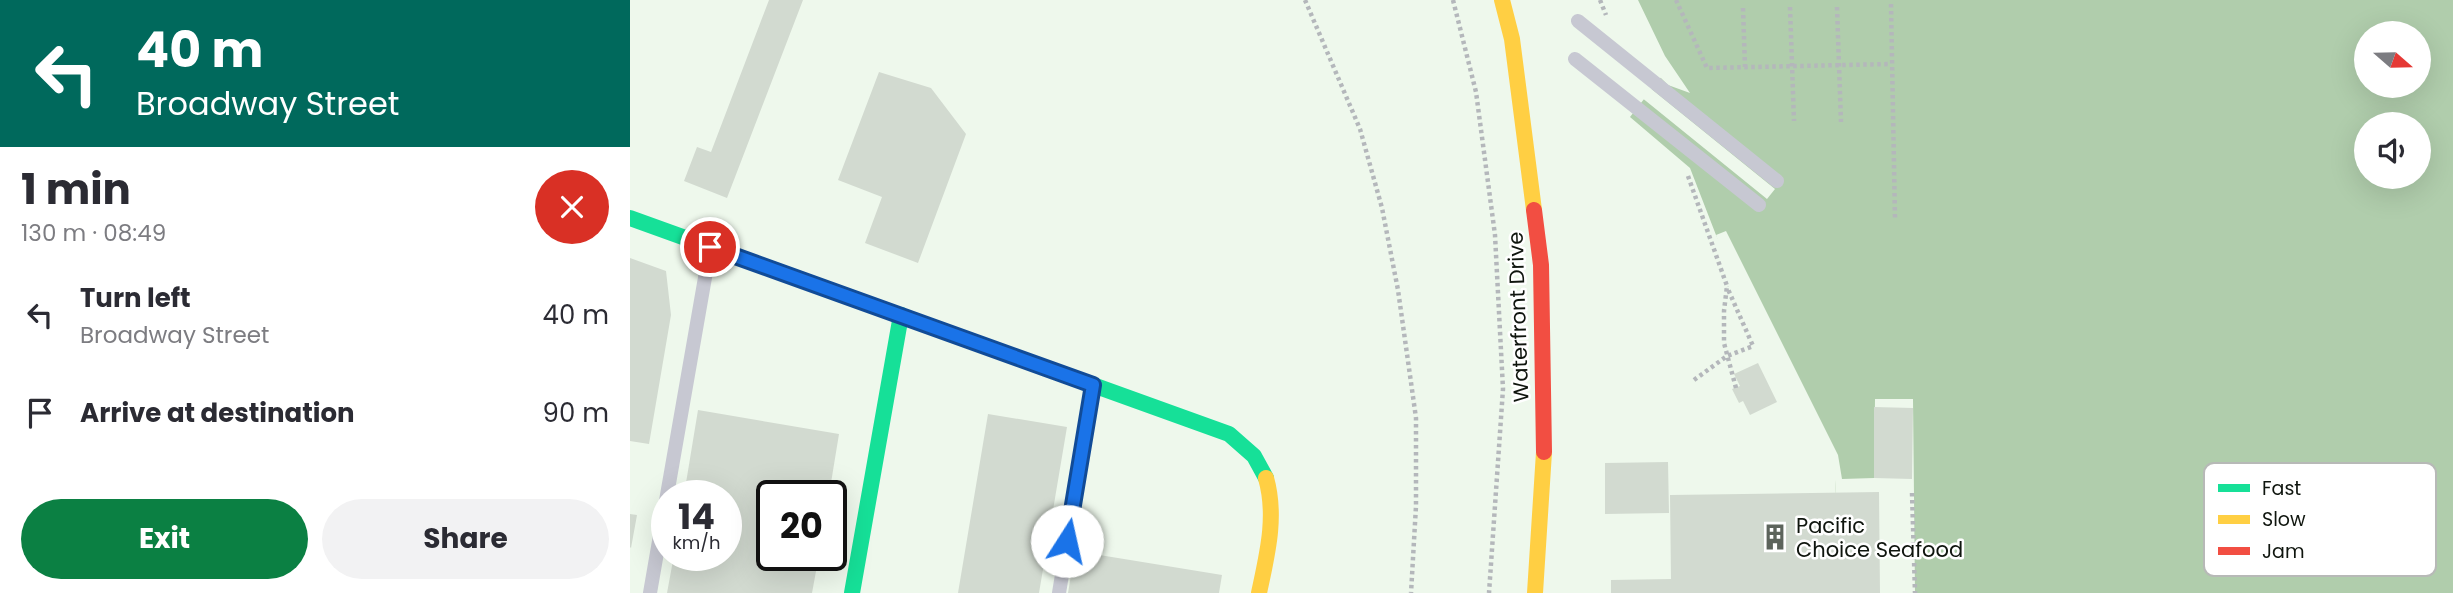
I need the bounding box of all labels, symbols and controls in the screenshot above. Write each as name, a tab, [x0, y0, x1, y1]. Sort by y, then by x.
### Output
text: 40 m	[136, 16, 263, 84]
north arrow	[2354, 21, 2431, 98]
map controls	[2354, 21, 2431, 189]
icon: left	[21, 28, 112, 119]
text: Broadway Street	[136, 81, 399, 126]
button: sound	[2354, 112, 2431, 189]
text: 1 min	[21, 160, 131, 219]
button: close	[535, 170, 609, 244]
text: 130 m · 08:49	[21, 217, 166, 249]
pin	[680, 217, 740, 277]
icon: arrive	[691, 228, 729, 266]
street label: Waterfront Drive	[1501, 231, 1535, 403]
text: Turn left	[80, 280, 191, 316]
icon: left	[21, 296, 59, 334]
text: 40 m	[543, 297, 609, 333]
text: Broadway Street	[80, 319, 269, 351]
icon: arrive	[21, 394, 59, 432]
text: Arrive at destination	[80, 395, 355, 431]
text: 90 m	[543, 395, 609, 431]
legend	[2204, 463, 2436, 576]
text: Fast	[2262, 475, 2301, 502]
speed limit sign: 20	[756, 480, 847, 571]
text: 14	[678, 492, 715, 541]
button: Exit	[21, 499, 308, 579]
button: Share	[322, 499, 609, 579]
position arrow	[1030, 504, 1104, 578]
text: Slow	[2262, 506, 2306, 533]
place label: Pacific Choice Seafood	[1796, 511, 1963, 564]
building icon: Pacific Choice Seafood	[1760, 522, 1790, 552]
text: km/h	[673, 530, 720, 555]
text: Jam	[2262, 538, 2304, 565]

